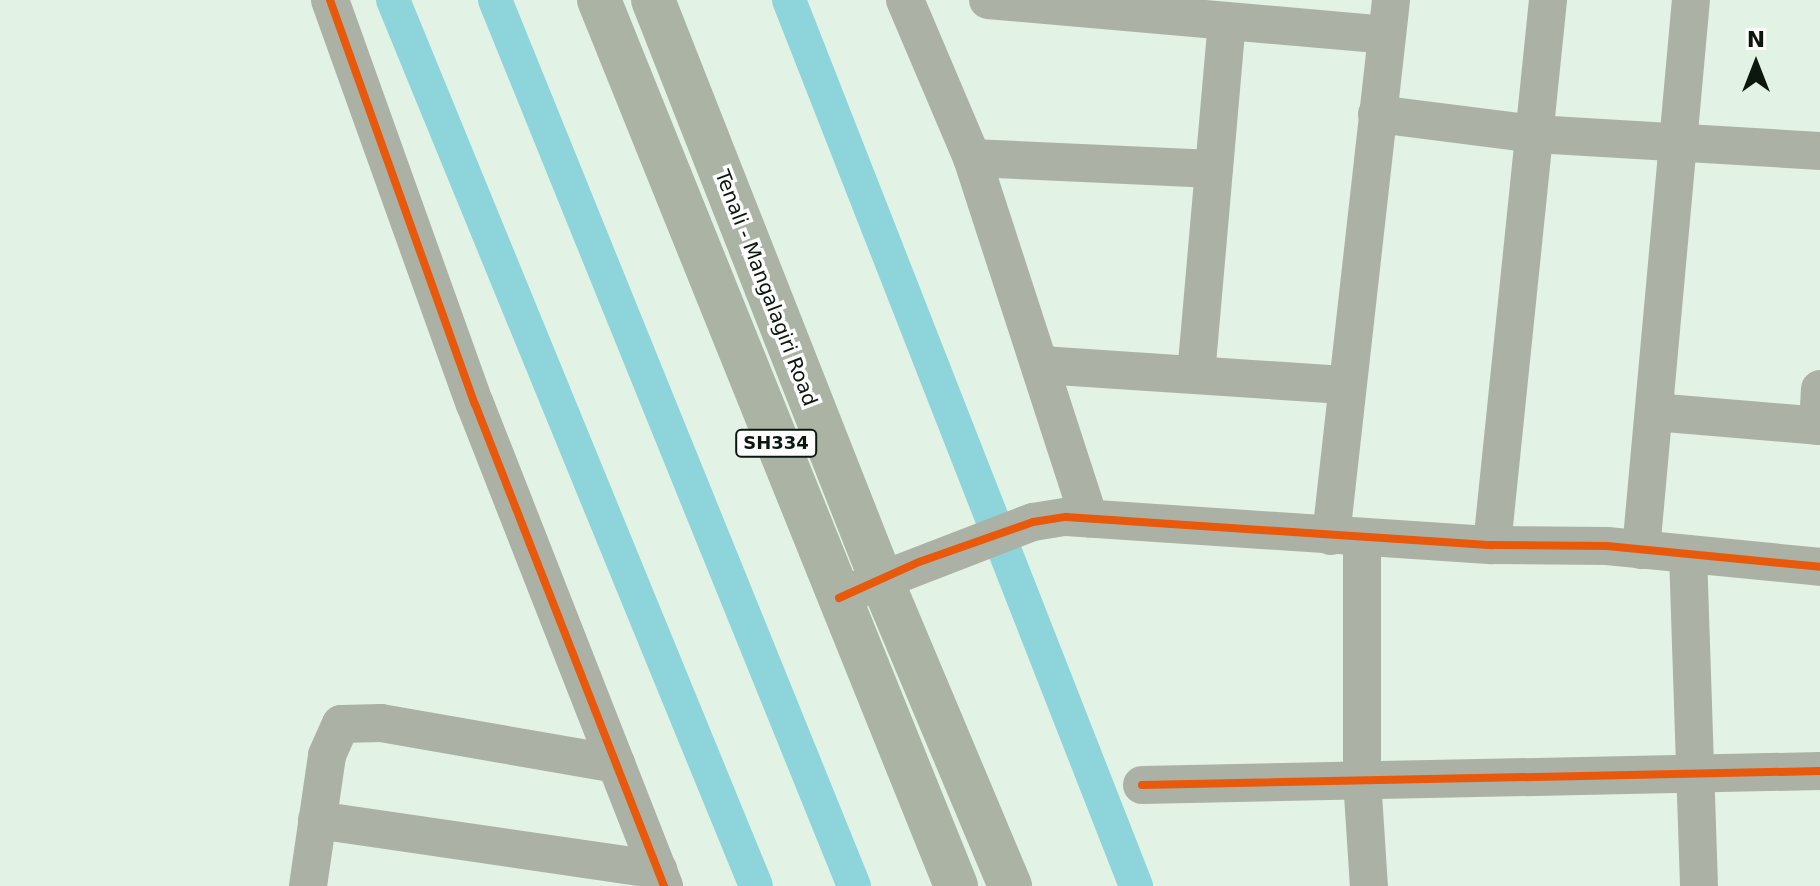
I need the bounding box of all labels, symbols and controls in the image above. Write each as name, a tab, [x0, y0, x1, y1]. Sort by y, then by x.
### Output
north arrow	[1716, 24, 1796, 104]
text: N	[1747, 27, 1765, 52]
street label: Tenali - Mangalagiri Road	[710, 167, 822, 409]
road number: SH334	[734, 429, 818, 457]

